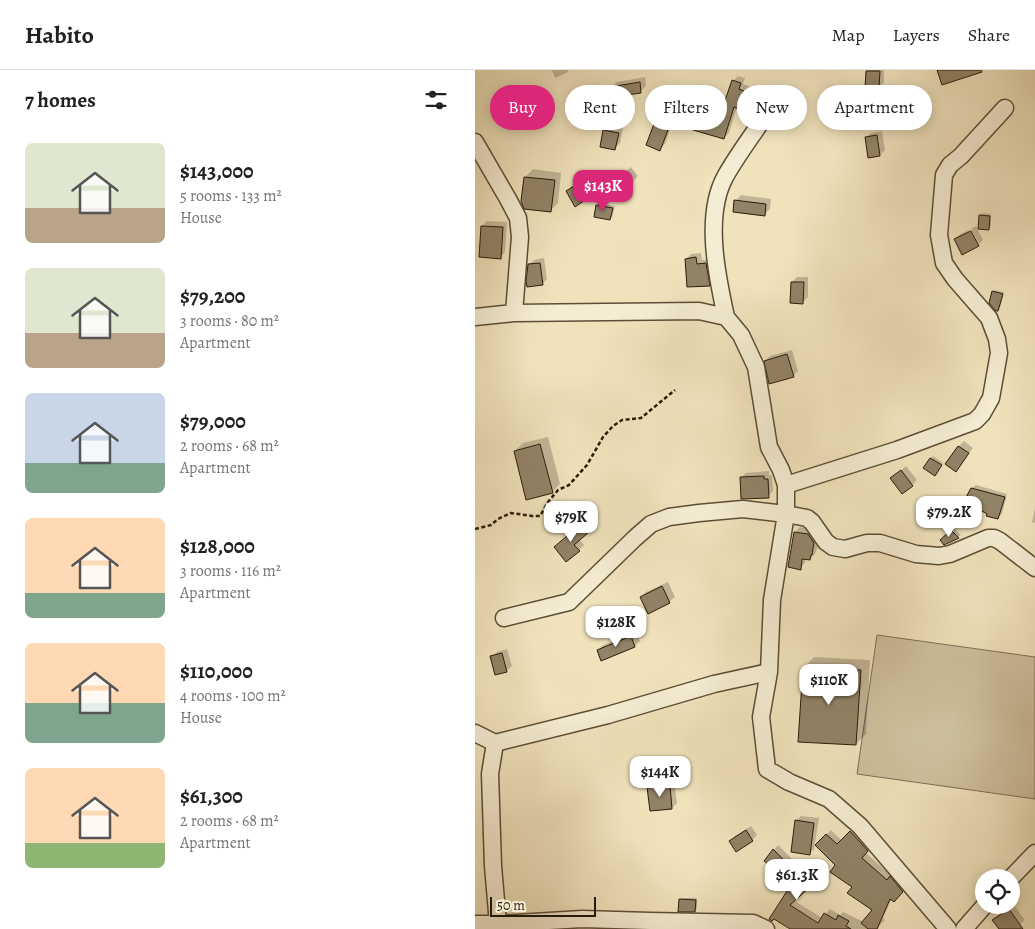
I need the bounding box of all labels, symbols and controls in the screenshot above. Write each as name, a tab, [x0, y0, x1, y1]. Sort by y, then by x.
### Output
text: Habito	[25, 19, 94, 51]
text: Map	[832, 23, 865, 47]
text: Layers	[893, 23, 940, 47]
text: Share	[968, 23, 1010, 47]
chip: Buy	[490, 85, 555, 130]
chip: Rent	[565, 85, 635, 130]
chip: Filters	[645, 85, 727, 130]
chip: New	[737, 85, 807, 130]
chip: Apartment	[817, 85, 932, 130]
text: 7 homes	[25, 86, 96, 114]
icon: filters	[422, 86, 450, 114]
text: $143,000	[180, 157, 254, 185]
icon: home	[65, 163, 125, 223]
pin: $143K	[568, 170, 638, 212]
text: $143K	[584, 175, 622, 197]
text: 5 rooms · 133 m²	[180, 185, 282, 207]
text: House	[180, 207, 222, 229]
text: $79,200	[180, 282, 245, 310]
icon: home	[65, 288, 125, 348]
text: 3 rooms · 80 m²	[180, 310, 279, 332]
text: Apartment	[180, 332, 251, 354]
text: $79,000	[180, 407, 246, 435]
icon: home	[65, 413, 125, 473]
text: 2 rooms · 68 m²	[180, 435, 279, 457]
text: Apartment	[180, 457, 251, 479]
pin: $79.2K	[908, 496, 990, 538]
pin: $79K	[541, 500, 601, 543]
text: $79.2K	[927, 501, 971, 523]
text: $79K	[555, 506, 587, 528]
text: $128,000	[180, 532, 255, 560]
icon: home	[65, 538, 125, 598]
text: 3 rooms · 116 m²	[180, 560, 281, 582]
text: Apartment	[180, 582, 251, 604]
pin: $128K	[581, 606, 651, 648]
text: $128K	[596, 611, 636, 633]
text: $110,000	[180, 657, 253, 685]
icon: home	[65, 663, 125, 723]
pin: $110K	[794, 664, 864, 706]
text: $110K	[810, 669, 848, 691]
text: 4 rooms · 100 m²	[180, 685, 286, 707]
text: House	[180, 707, 222, 729]
pin: $144K	[625, 756, 695, 798]
text: $144K	[641, 761, 679, 783]
text: $61,300	[180, 782, 243, 810]
icon: home	[65, 788, 125, 848]
text: 2 rooms · 68 m²	[180, 810, 279, 832]
text: Apartment	[180, 832, 251, 854]
pin: $61.3K	[756, 858, 838, 901]
text: $61.3K	[776, 864, 818, 886]
map controls	[975, 869, 1020, 914]
button: locate	[975, 869, 1020, 914]
scale bar	[490, 894, 596, 917]
text: 50 m	[497, 896, 525, 915]

